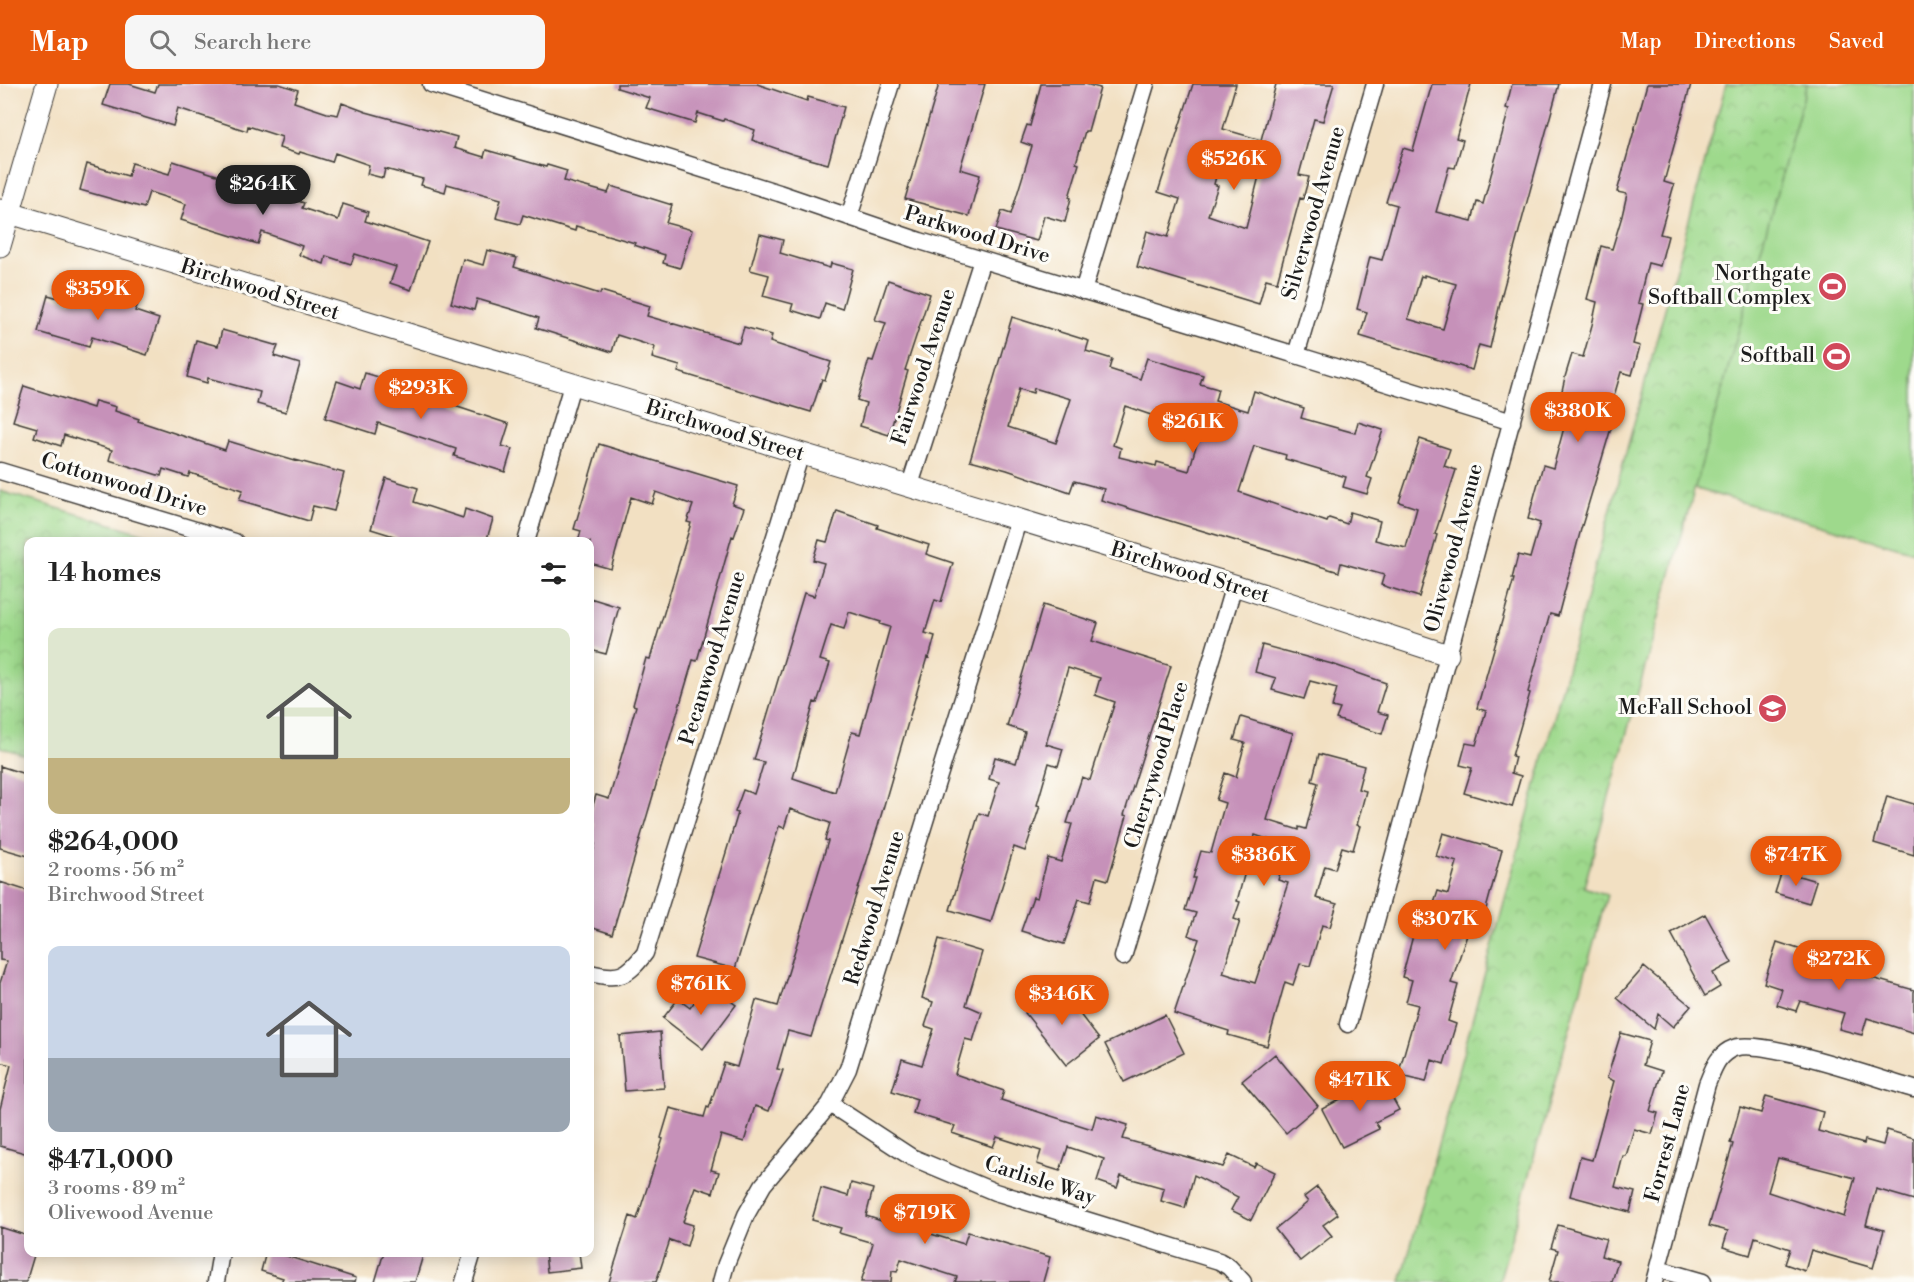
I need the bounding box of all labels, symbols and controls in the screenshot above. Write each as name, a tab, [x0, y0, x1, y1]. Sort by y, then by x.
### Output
search box	[125, 15, 545, 69]
text: Map	[30, 25, 89, 60]
icon: search	[146, 26, 179, 59]
text: Search here	[194, 29, 311, 56]
text: Map	[1620, 29, 1662, 55]
text: Directions	[1695, 29, 1796, 55]
text: Saved	[1829, 29, 1884, 55]
street label: Silverwood Avenue	[1277, 123, 1351, 303]
pin: $526K	[1192, 140, 1276, 191]
text: $526K	[1201, 147, 1267, 172]
pin: $264K	[221, 165, 305, 216]
text: $264K	[230, 172, 297, 197]
street label: Parkwood Drive	[901, 200, 1053, 270]
street label: Birchwood Street	[177, 253, 343, 327]
place label: Northgate Softball Complex	[1648, 261, 1811, 311]
pin: $359K	[56, 270, 140, 321]
sports icon: Northgate Softball Complex	[1816, 270, 1848, 302]
text: $359K	[65, 277, 131, 302]
street label: Fairwood Avenue	[886, 285, 962, 449]
sports icon: Softball	[1820, 340, 1852, 372]
place label: Softball	[1740, 343, 1815, 369]
pin: $293K	[379, 369, 463, 420]
text: $293K	[388, 376, 454, 401]
pin: $380K	[1536, 392, 1620, 443]
street label: Birchwood Street	[642, 394, 808, 468]
text: $380K	[1544, 399, 1612, 424]
pin: $261K	[1151, 403, 1235, 454]
text: $261K	[1162, 410, 1224, 435]
street label: Cottonwood Drive	[38, 447, 210, 523]
street label: Olivewood Avenue	[1419, 461, 1489, 635]
street label: Birchwood Street	[1107, 536, 1273, 610]
text: 14 homes	[48, 557, 161, 589]
icon: filters	[537, 557, 570, 590]
street label: Pecanwood Avenue	[674, 568, 752, 748]
icon: home	[255, 667, 363, 775]
street label: Cherrywood Place	[1119, 678, 1195, 852]
school or university icon: McFall School	[1757, 692, 1789, 724]
place label: McFall School	[1618, 695, 1752, 721]
text: $264,000	[48, 826, 179, 858]
street label: Redwood Avenue	[839, 827, 911, 989]
pin: $386K	[1222, 836, 1306, 887]
pin: $747K	[1754, 836, 1838, 887]
text: $386K	[1231, 843, 1297, 868]
text: $747K	[1765, 843, 1827, 868]
text: 2 rooms · 56 m²	[48, 858, 184, 883]
text: Birchwood Street	[48, 883, 205, 908]
pin: $307K	[1403, 900, 1487, 951]
text: $307K	[1412, 907, 1478, 932]
pin: $272K	[1797, 940, 1881, 991]
text: $272K	[1807, 947, 1871, 972]
pin: $761K	[659, 965, 743, 1016]
text: $761K	[671, 972, 731, 997]
pin: $346K	[1020, 975, 1104, 1026]
text: $346K	[1029, 982, 1095, 1007]
icon: home	[255, 985, 363, 1093]
pin: $471K	[1318, 1061, 1402, 1112]
text: $471K	[1329, 1068, 1391, 1093]
street label: Forrest Lane	[1640, 1081, 1696, 1205]
text: $471,000	[48, 1144, 173, 1176]
street label: Carlisle Way	[981, 1151, 1100, 1211]
text: 3 rooms · 89 m²	[48, 1176, 185, 1201]
pin: $719K	[883, 1194, 967, 1245]
text: Olivewood Avenue	[48, 1201, 213, 1226]
text: $719K	[894, 1201, 956, 1226]

